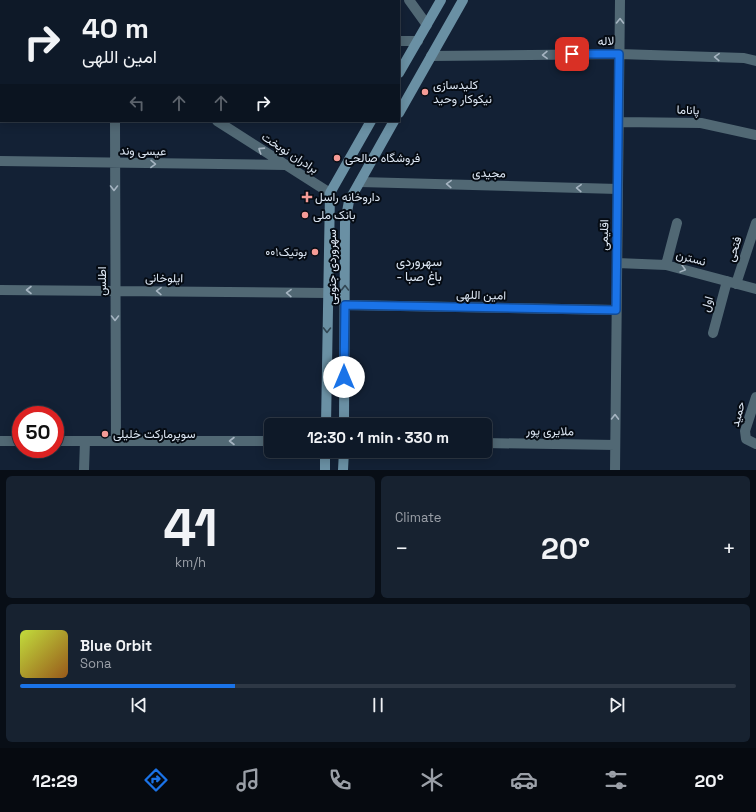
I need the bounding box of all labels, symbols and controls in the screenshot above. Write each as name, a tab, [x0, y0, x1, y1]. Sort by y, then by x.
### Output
text: 40 m	[82, 10, 149, 46]
icon: right	[16, 16, 68, 68]
one-way arrow	[616, 18, 624, 24]
street label: لاله	[598, 33, 614, 49]
pin	[555, 37, 589, 71]
icon: arrive	[561, 43, 583, 65]
text: امین اللهی	[82, 45, 157, 68]
one-way arrow	[542, 51, 548, 59]
one-way arrow	[714, 53, 720, 61]
place label: کلیدسازی نیکوکار وحید	[433, 77, 492, 107]
marker: کلیدسازی نیکوکار وحید	[420, 87, 430, 97]
icon: left	[126, 92, 148, 114]
icon: ahead	[168, 92, 190, 114]
icon: ahead	[210, 92, 232, 114]
icon: right	[252, 92, 274, 114]
street label: پاناما	[676, 102, 700, 118]
street label: برادران نوبخت	[258, 129, 322, 177]
street label: عیسی وند	[119, 143, 167, 159]
one-way arrow	[259, 147, 266, 154]
place label: فروشگاه صالحی	[345, 150, 420, 166]
marker: فروشگاه صالحی	[332, 153, 342, 163]
one-way arrow	[150, 160, 156, 168]
street label: مجیدی	[472, 164, 506, 182]
one-way arrow	[446, 180, 452, 189]
one-way arrow	[576, 184, 582, 192]
one-way arrow	[110, 185, 118, 191]
place label: داروخانه راسل	[315, 189, 381, 205]
marker: داروخانه راسل	[302, 192, 312, 202]
place label: بانک ملی	[313, 207, 356, 223]
marker: بانک ملی	[300, 210, 310, 220]
street label: اقلیمی	[596, 219, 612, 251]
street label: سهروردی جنوبی	[324, 229, 340, 305]
street label: فتحی	[722, 234, 746, 264]
place label: بوتیک۰۰۱	[265, 244, 307, 260]
street label: نسترن	[674, 246, 708, 270]
marker: بوتیک۰۰۱	[310, 247, 320, 257]
district label: سهروردی - باغ صبا	[396, 253, 442, 286]
one-way arrow	[680, 264, 687, 273]
street label: اطلس	[94, 266, 110, 296]
street label: ایلوخانی	[145, 270, 183, 286]
one-way arrow	[341, 285, 349, 291]
one-way arrow	[26, 286, 32, 294]
one-way arrow	[156, 287, 162, 295]
street label: امین اللهی	[456, 287, 506, 303]
one-way arrow	[286, 288, 292, 297]
street label: اول	[697, 294, 717, 314]
one-way arrow	[111, 315, 119, 321]
one-way arrow	[323, 327, 331, 333]
position arrow	[323, 356, 365, 398]
street label: حمید	[727, 400, 749, 428]
speed limit sign: 50	[12, 406, 64, 458]
one-way arrow	[611, 414, 619, 420]
street label: ملایری پور	[525, 423, 574, 439]
place label: سوپرمارکت خلیلی	[113, 426, 196, 442]
text: 12:30 · 1 min · 330 m	[307, 428, 449, 447]
marker: سوپرمارکت خلیلی	[100, 429, 110, 439]
one-way arrow	[229, 437, 235, 445]
text: 41	[163, 495, 218, 561]
text: Climate	[395, 509, 441, 526]
text: 20°	[541, 529, 590, 568]
text: −	[395, 534, 409, 562]
text: +	[722, 534, 736, 562]
text: km/h	[175, 554, 206, 571]
text: Blue Orbit	[80, 636, 152, 655]
text: Sona	[80, 655, 111, 672]
icon: previous	[128, 694, 150, 716]
icon: pause	[367, 694, 389, 716]
icon: next	[606, 694, 628, 716]
icon: directions	[142, 766, 170, 794]
icon: music	[234, 766, 262, 794]
icon: phone	[326, 766, 354, 794]
icon: climate	[418, 766, 446, 794]
icon: car	[510, 766, 538, 794]
icon: filters	[602, 766, 630, 794]
text: 12:29	[32, 769, 78, 792]
text: 20°	[694, 769, 724, 792]

